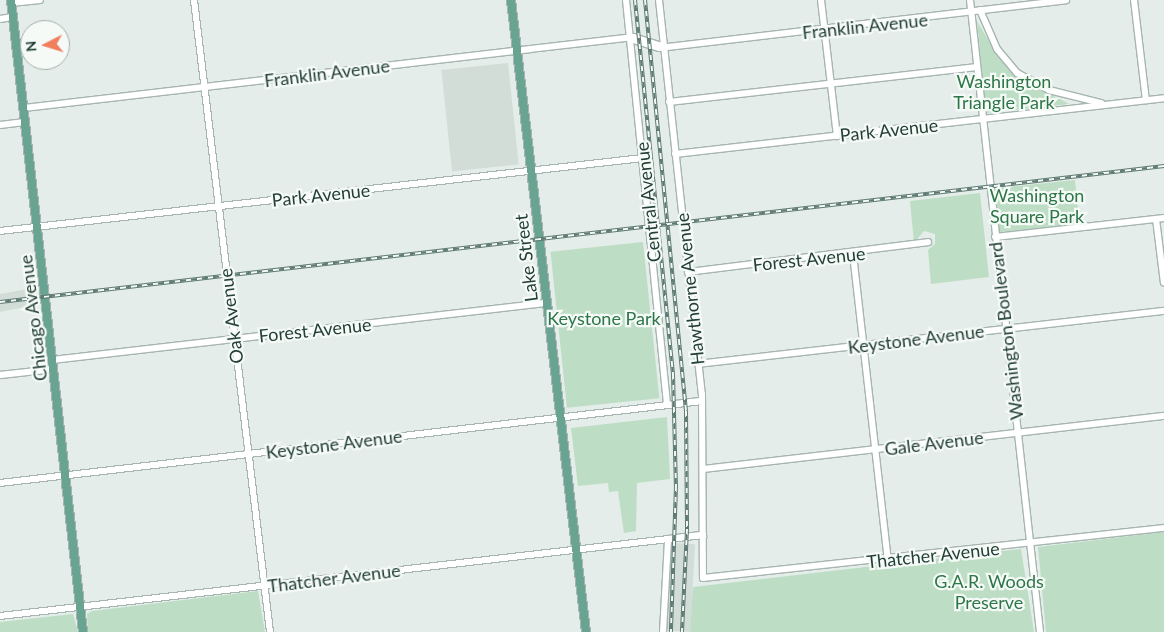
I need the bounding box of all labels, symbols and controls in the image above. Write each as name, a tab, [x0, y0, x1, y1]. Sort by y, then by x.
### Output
street label: Franklin Avenue	[801, 9, 929, 43]
north arrow	[20, 20, 70, 70]
text: N	[22, 40, 39, 52]
street label: Franklin Avenue	[263, 55, 391, 91]
park label: Washington Triangle Park	[953, 71, 1055, 114]
street label: Park Avenue	[838, 114, 940, 146]
street label: Central Avenue	[631, 140, 665, 264]
street label: Park Avenue	[270, 179, 372, 211]
park label: Washington Square Park	[990, 185, 1084, 228]
street label: Hawthorne Avenue	[671, 212, 709, 366]
street label: Lake Street	[510, 213, 542, 303]
street label: Washington Boulevard	[984, 241, 1028, 421]
street label: Forest Avenue	[751, 242, 867, 276]
street label: Chicago Avenue	[15, 253, 51, 383]
street label: Oak Avenue	[214, 267, 248, 365]
park label: Keystone Park	[547, 307, 661, 329]
street label: Forest Avenue	[257, 313, 373, 347]
street label: Keystone Avenue	[846, 320, 986, 358]
street label: Keystone Avenue	[264, 425, 404, 463]
street label: Gale Avenue	[883, 426, 985, 460]
street label: Thatcher Avenue	[865, 537, 1001, 573]
street label: Thatcher Avenue	[266, 559, 402, 597]
park label: G.A.R. Woods Preserve	[934, 571, 1044, 614]

